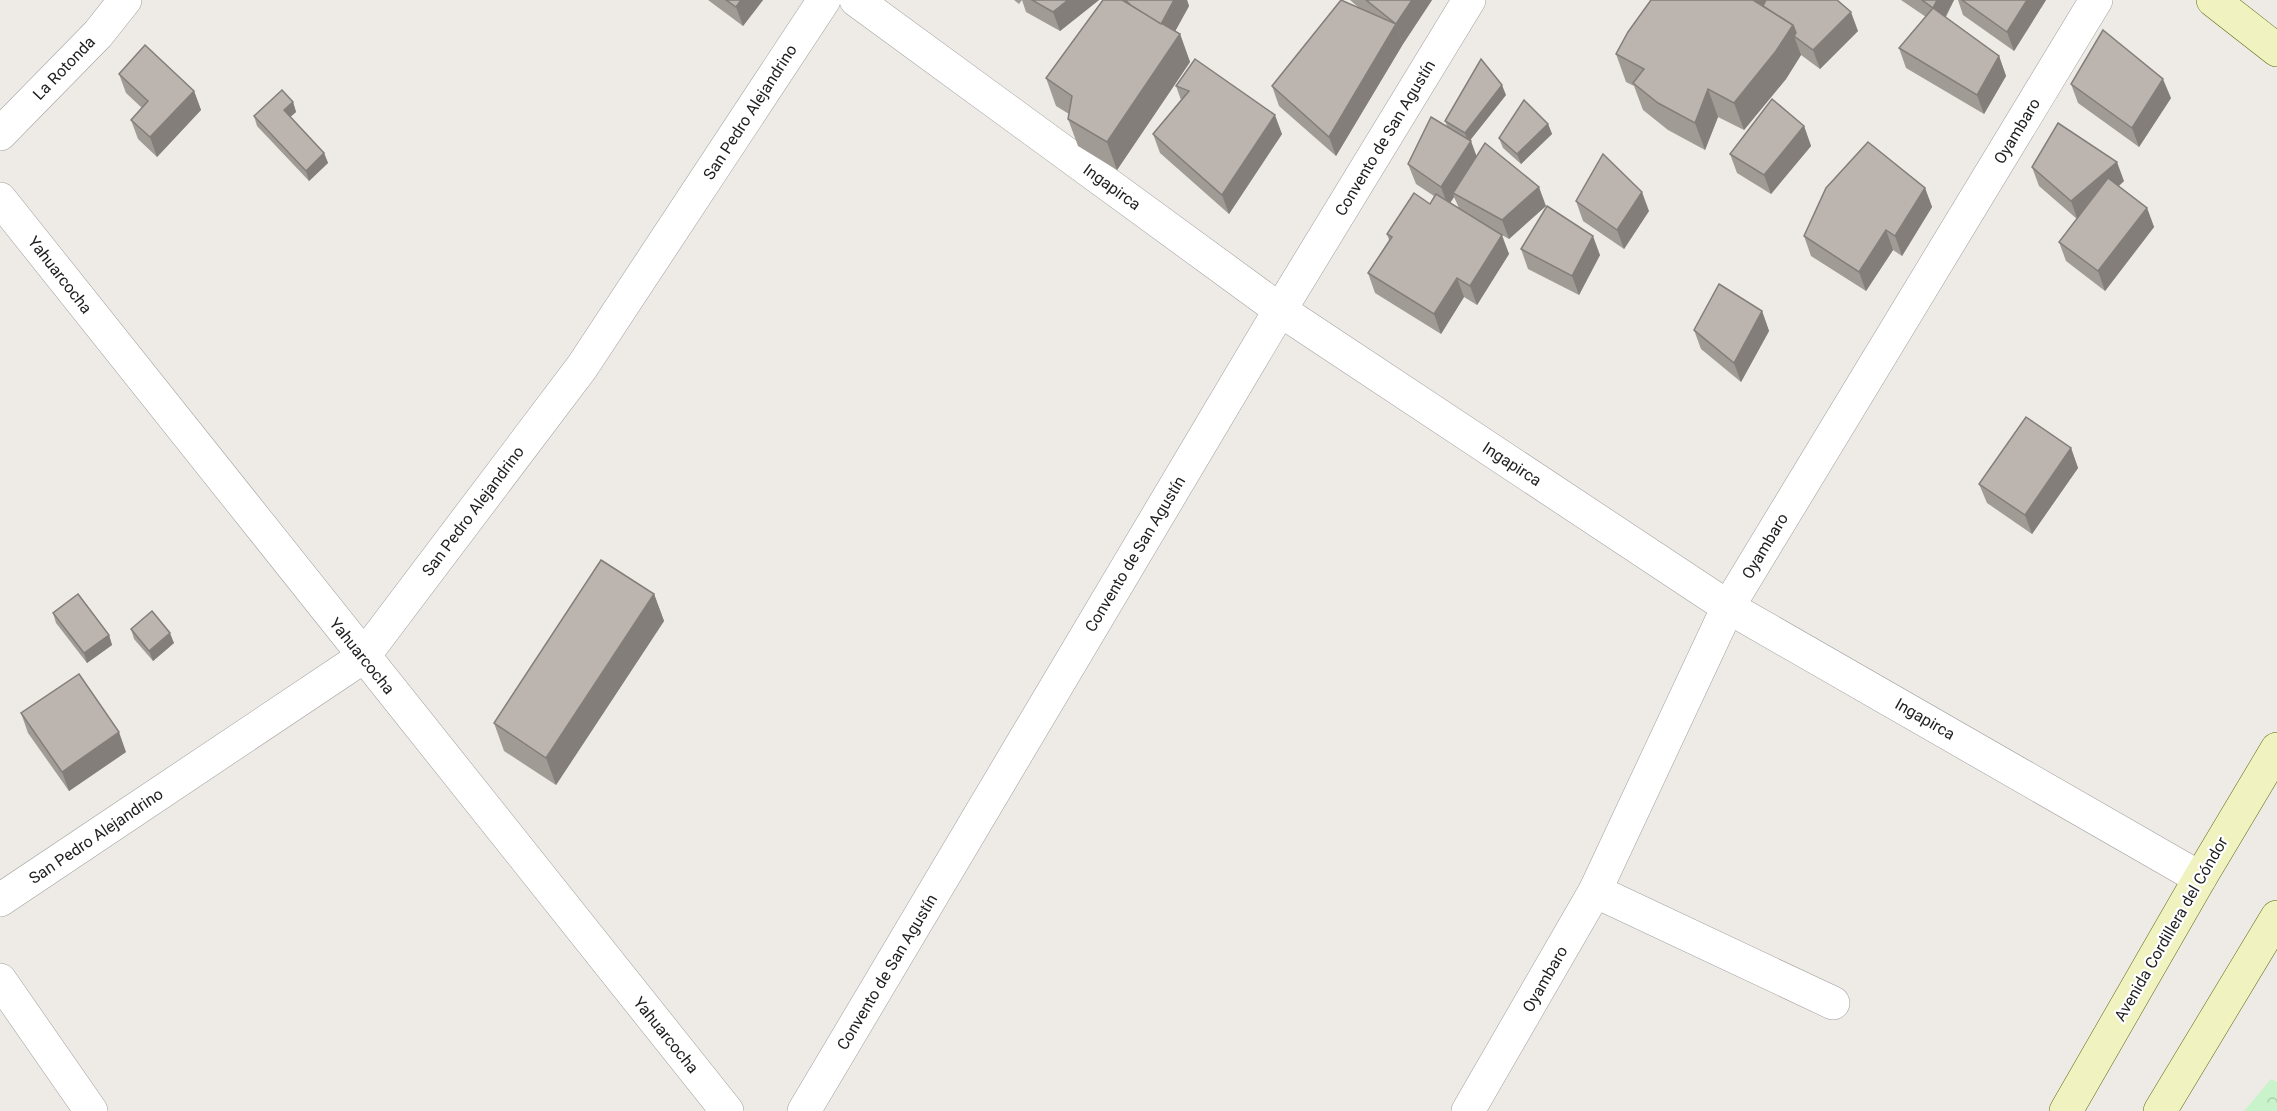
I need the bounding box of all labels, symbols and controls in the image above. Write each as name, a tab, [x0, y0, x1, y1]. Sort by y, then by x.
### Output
street label: La Rotonda	[29, 32, 99, 104]
street label: San Pedro Alejandrino	[699, 41, 801, 183]
street label: Convento de San Agustín	[1331, 57, 1439, 219]
street label: Oyambaro	[1990, 95, 2044, 167]
street label: Ingapirca	[1080, 160, 1144, 214]
street label: Yahuarcocha	[24, 233, 96, 317]
street label: Ingapirca	[1479, 438, 1545, 490]
street label: San Pedro Alejandrino	[418, 442, 528, 580]
street label: Convento de San Agustín	[1081, 473, 1189, 635]
street label: Oyambaro	[1738, 510, 1792, 582]
street label: Yahuarcocha	[325, 614, 399, 698]
street label: Ingapirca	[1892, 694, 1958, 744]
street label: San Pedro Alejandrino	[25, 784, 167, 888]
street label: Avenida Cordillera del Cóndor	[2110, 833, 2232, 1025]
street label: Convento de San Agustín	[833, 891, 941, 1053]
street label: Oyambaro	[1518, 943, 1572, 1015]
street label: Yahuarcocha	[629, 993, 703, 1077]

